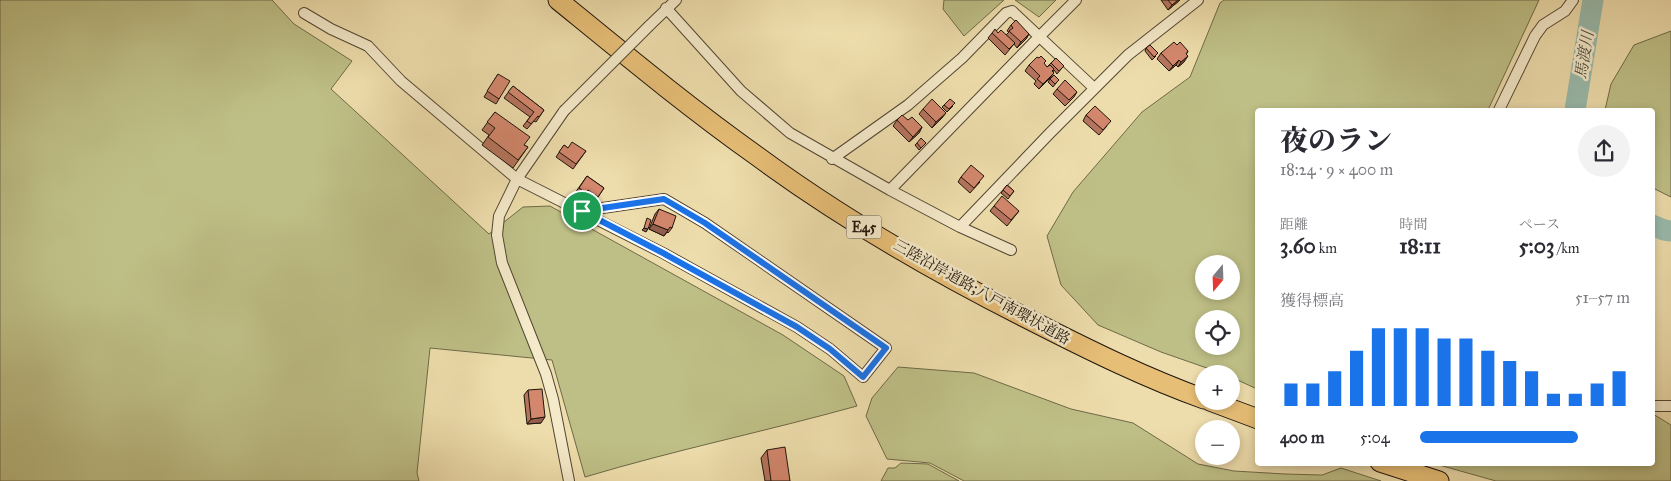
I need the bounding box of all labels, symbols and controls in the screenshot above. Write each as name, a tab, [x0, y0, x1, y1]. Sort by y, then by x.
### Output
water label: 馬渡川	[1571, 28, 1597, 80]
text: 夜のラン	[1280, 123, 1392, 158]
button: share	[1578, 125, 1630, 177]
text: 18:24 · 9 × 400 m	[1280, 160, 1393, 179]
pin	[561, 190, 603, 232]
icon: arrive	[568, 197, 596, 225]
road number: E45	[846, 216, 882, 238]
text: 距離	[1280, 216, 1308, 233]
text: 時間	[1399, 216, 1427, 233]
text: ペース	[1519, 216, 1560, 233]
text: 3.60	[1280, 233, 1316, 259]
text: 18:11	[1399, 233, 1441, 259]
text: 5:03	[1519, 233, 1554, 259]
street label: 三陸沿岸道路;八戸南環状道路	[891, 236, 1073, 348]
text: km	[1316, 240, 1337, 257]
text: /km	[1554, 240, 1579, 257]
north arrow	[1195, 255, 1240, 300]
map controls	[1195, 255, 1240, 465]
text: 51–57 m	[1575, 288, 1630, 307]
text: 獲得標高	[1280, 291, 1344, 310]
button: locate	[1195, 310, 1240, 355]
button: +	[1195, 365, 1240, 410]
button: −	[1195, 420, 1240, 465]
text: 400 m	[1280, 428, 1324, 447]
text: 5:04	[1360, 428, 1390, 447]

